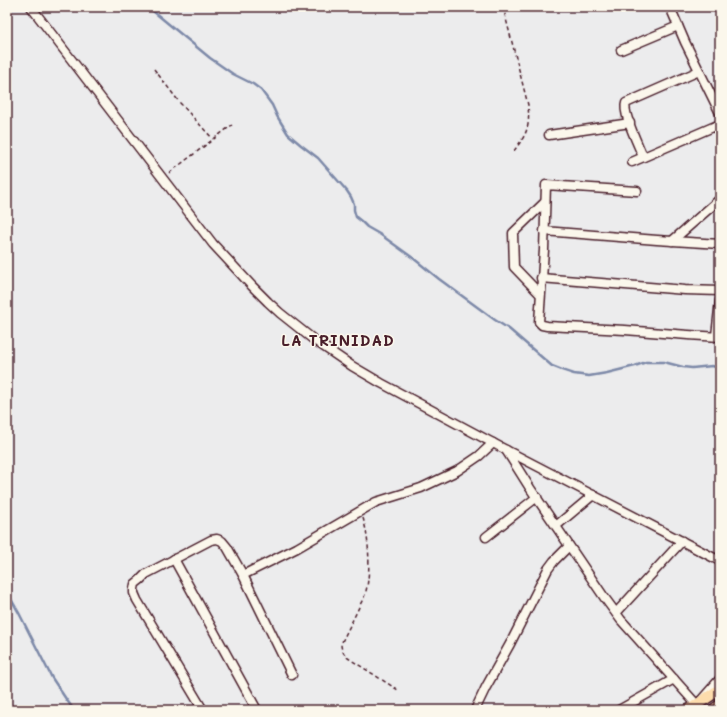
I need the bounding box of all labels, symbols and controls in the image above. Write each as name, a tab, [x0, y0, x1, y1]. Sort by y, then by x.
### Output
district label: LA TRINIDAD	[281, 330, 395, 350]

